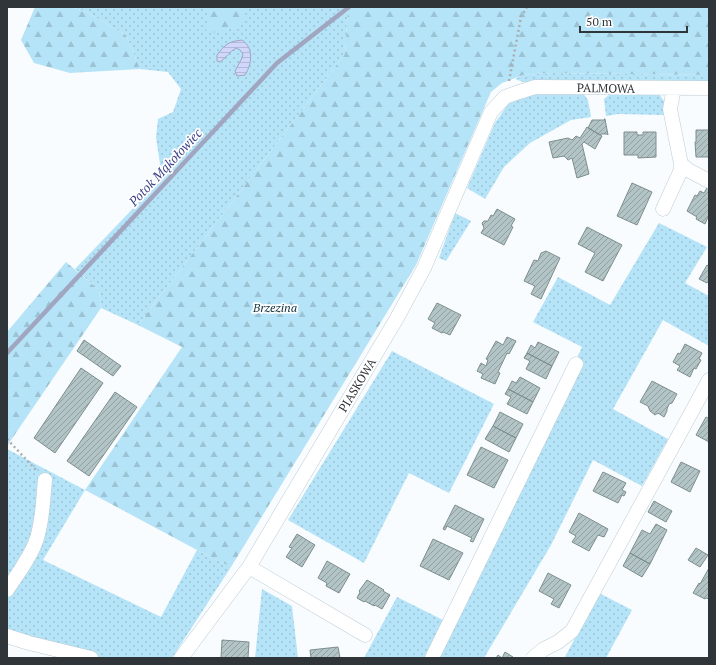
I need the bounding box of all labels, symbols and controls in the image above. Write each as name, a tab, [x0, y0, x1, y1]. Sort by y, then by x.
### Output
scale bar	[580, 8, 687, 34]
text: 50 m	[586, 14, 613, 29]
street label: PALMOWA	[577, 80, 636, 96]
water label: Potok Mąkołowiec	[124, 124, 206, 210]
park label: Brzezina	[252, 300, 297, 315]
street label: PIASKOWA	[335, 355, 379, 415]

